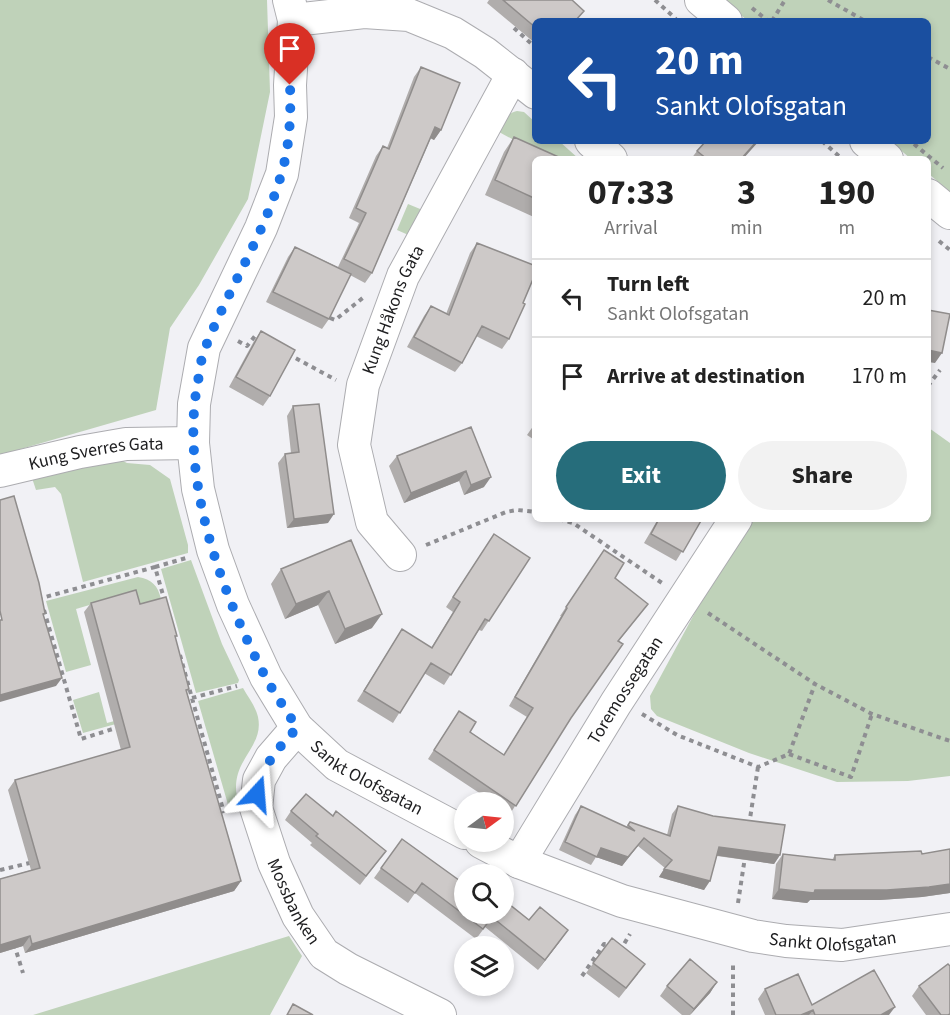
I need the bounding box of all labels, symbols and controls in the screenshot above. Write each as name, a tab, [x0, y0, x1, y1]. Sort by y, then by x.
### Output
pin	[264, 23, 315, 85]
text: 20 m	[655, 31, 744, 91]
icon: arrive	[273, 32, 306, 65]
icon: left	[556, 42, 634, 120]
text: Sankt Olofsgatan	[655, 87, 847, 126]
text: 07:33	[588, 167, 675, 218]
text: 3	[737, 167, 756, 218]
text: 190	[818, 167, 875, 218]
text: Arrival	[604, 214, 658, 242]
text: min	[730, 214, 763, 242]
text: m	[838, 214, 855, 242]
street label: Kung Håkons Gata	[356, 241, 430, 378]
text: Turn left	[607, 268, 689, 300]
icon: left	[556, 282, 589, 315]
text: 20 m	[862, 282, 907, 314]
text: Sankt Olofsgatan	[607, 300, 749, 328]
icon: arrive	[556, 360, 589, 393]
text: Arrive at destination	[607, 360, 805, 392]
text: 170 m	[852, 360, 907, 392]
street label: Kung Sverres Gata	[26, 431, 164, 477]
button: Exit	[556, 441, 726, 510]
button: Share	[738, 441, 907, 510]
street label: Toremossegatan	[582, 631, 669, 749]
street label: Sankt Olofsgatan	[305, 734, 427, 821]
position arrow	[225, 762, 289, 826]
north arrow	[454, 792, 514, 852]
map controls	[454, 792, 514, 996]
street label: Mossbanken	[261, 855, 326, 950]
button: search	[454, 864, 514, 924]
street label: Sankt Olofsgatan	[767, 925, 898, 958]
button: layers	[454, 936, 514, 996]

